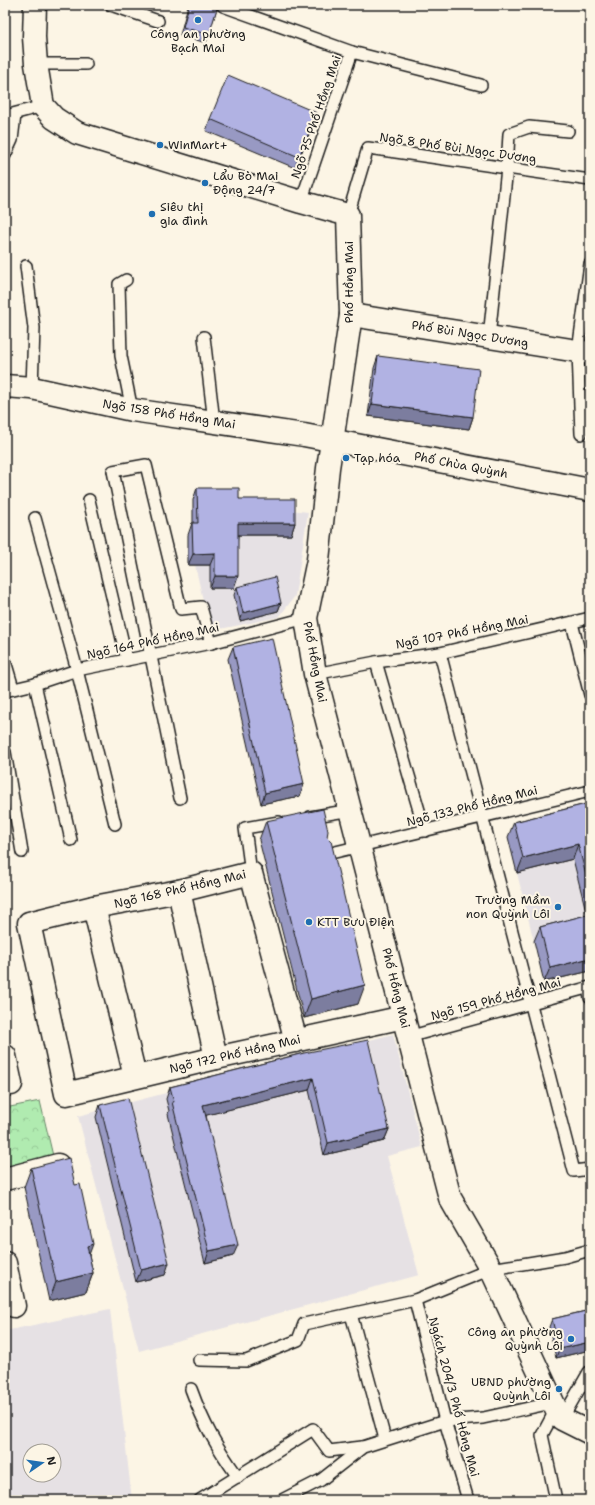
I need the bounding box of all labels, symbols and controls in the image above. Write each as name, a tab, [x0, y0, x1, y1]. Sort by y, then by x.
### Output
marker: Công an phường Bạch Mai	[193, 15, 203, 25]
place label: Công an phường Bạch Mai	[150, 26, 246, 56]
street label: Ngõ 75 Phố Hồng Mai	[287, 53, 345, 181]
street label: Ngõ 8 Phố Bùi Ngọc Dương	[379, 129, 537, 167]
place label: WinMart+	[168, 137, 228, 153]
marker: WinMart+	[155, 140, 165, 150]
place label: Lẩu Bò Mai Động 24/7	[213, 168, 279, 198]
marker: Lẩu Bò Mai Động 24/7	[200, 178, 210, 188]
place label: Siêu thị gia đình	[160, 199, 208, 229]
marker: Siêu thị gia đình	[147, 209, 157, 219]
street label: Phố Hồng Mai	[341, 241, 357, 323]
street label: Phố Bùi Ngọc Dương	[410, 317, 530, 351]
street label: Ngõ 158 Phố Hồng Mai	[101, 396, 237, 432]
street label: Phố Chùa Quỳnh	[413, 448, 509, 482]
place label: Tạp hóa	[354, 450, 401, 466]
marker: Tạp hóa	[341, 453, 351, 463]
street label: Ngõ 107 Phố Hồng Mai	[394, 611, 530, 653]
street label: Ngõ 164 Phố Hồng Mai	[85, 619, 221, 663]
street label: Phố Hồng Mai	[299, 620, 331, 704]
street label: Ngõ 133 Phố Hồng Mai	[405, 782, 539, 830]
street label: Ngõ 168 Phố Hồng Mai	[112, 866, 248, 912]
place label: Trường Mầm non Quỳnh Lôi	[466, 892, 550, 922]
marker: Trường Mầm non Quỳnh Lôi	[553, 902, 563, 912]
place label: KTT Bưu Điện	[317, 914, 394, 930]
marker: KTT Bưu Điện	[304, 917, 314, 927]
street label: Phố Hồng Mai	[378, 946, 414, 1030]
street label: Ngõ 159 Phố Hồng Mai	[429, 974, 563, 1024]
street label: Ngõ 172 Phố Hồng Mai	[168, 1031, 302, 1077]
street label: Ngách 204/3 Phố Hồng Mai	[425, 1315, 483, 1479]
place label: Công an phường Quỳnh Lôi	[468, 1324, 563, 1354]
marker: Công an phường Quỳnh Lôi	[566, 1334, 576, 1344]
place label: UBND phường Quỳnh Lôi	[471, 1374, 551, 1404]
marker: UBND phường Quỳnh Lôi	[554, 1384, 564, 1394]
north arrow	[22, 1443, 62, 1483]
text: N	[43, 1455, 60, 1467]

